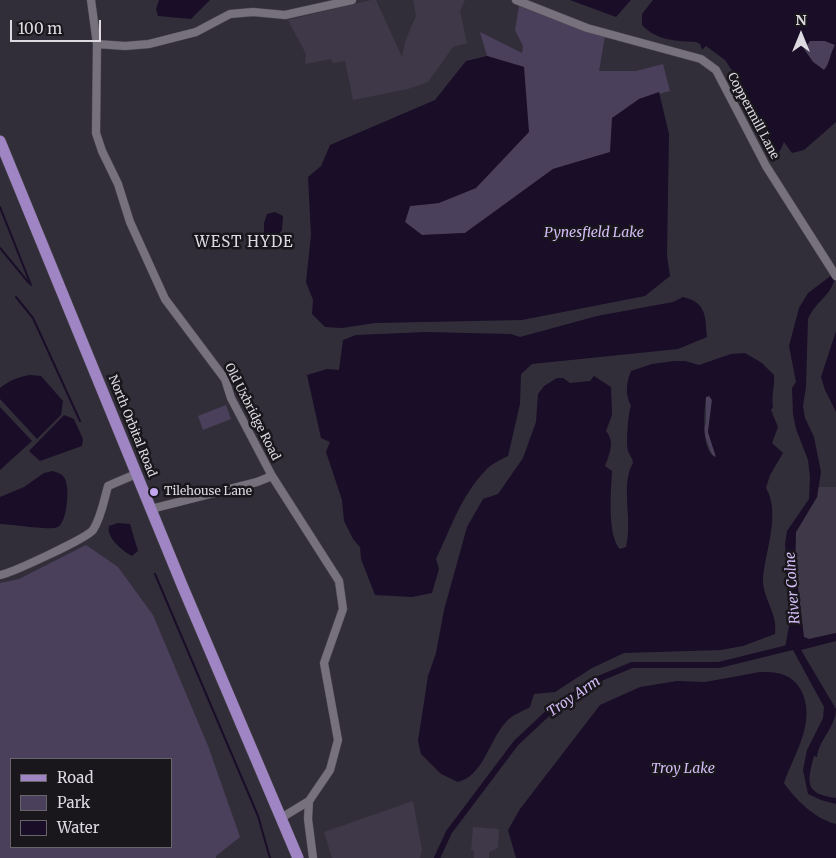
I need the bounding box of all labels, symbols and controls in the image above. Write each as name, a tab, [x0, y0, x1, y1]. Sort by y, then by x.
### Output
scale bar	[12, 10, 104, 42]
north arrow	[776, 10, 826, 60]
text: N	[795, 11, 807, 29]
text: 100 m	[18, 19, 62, 38]
street label: Coppermill Lane	[724, 70, 782, 162]
water label: Pynesfield Lake	[544, 225, 644, 241]
district label: WEST HYDE	[193, 234, 295, 252]
street label: Old Uxbridge Road	[221, 361, 283, 463]
street label: North Orbital Road	[105, 373, 159, 479]
place label: Tilehouse Lane	[164, 485, 252, 499]
marker: Tilehouse Lane	[148, 486, 160, 498]
water label: River Colne	[782, 551, 804, 625]
water label: Troy Arm	[544, 673, 604, 721]
legend	[10, 758, 172, 848]
water label: Troy Lake	[651, 761, 715, 777]
text: Road	[57, 768, 93, 787]
text: Park	[57, 793, 90, 812]
text: Water	[57, 818, 99, 837]

